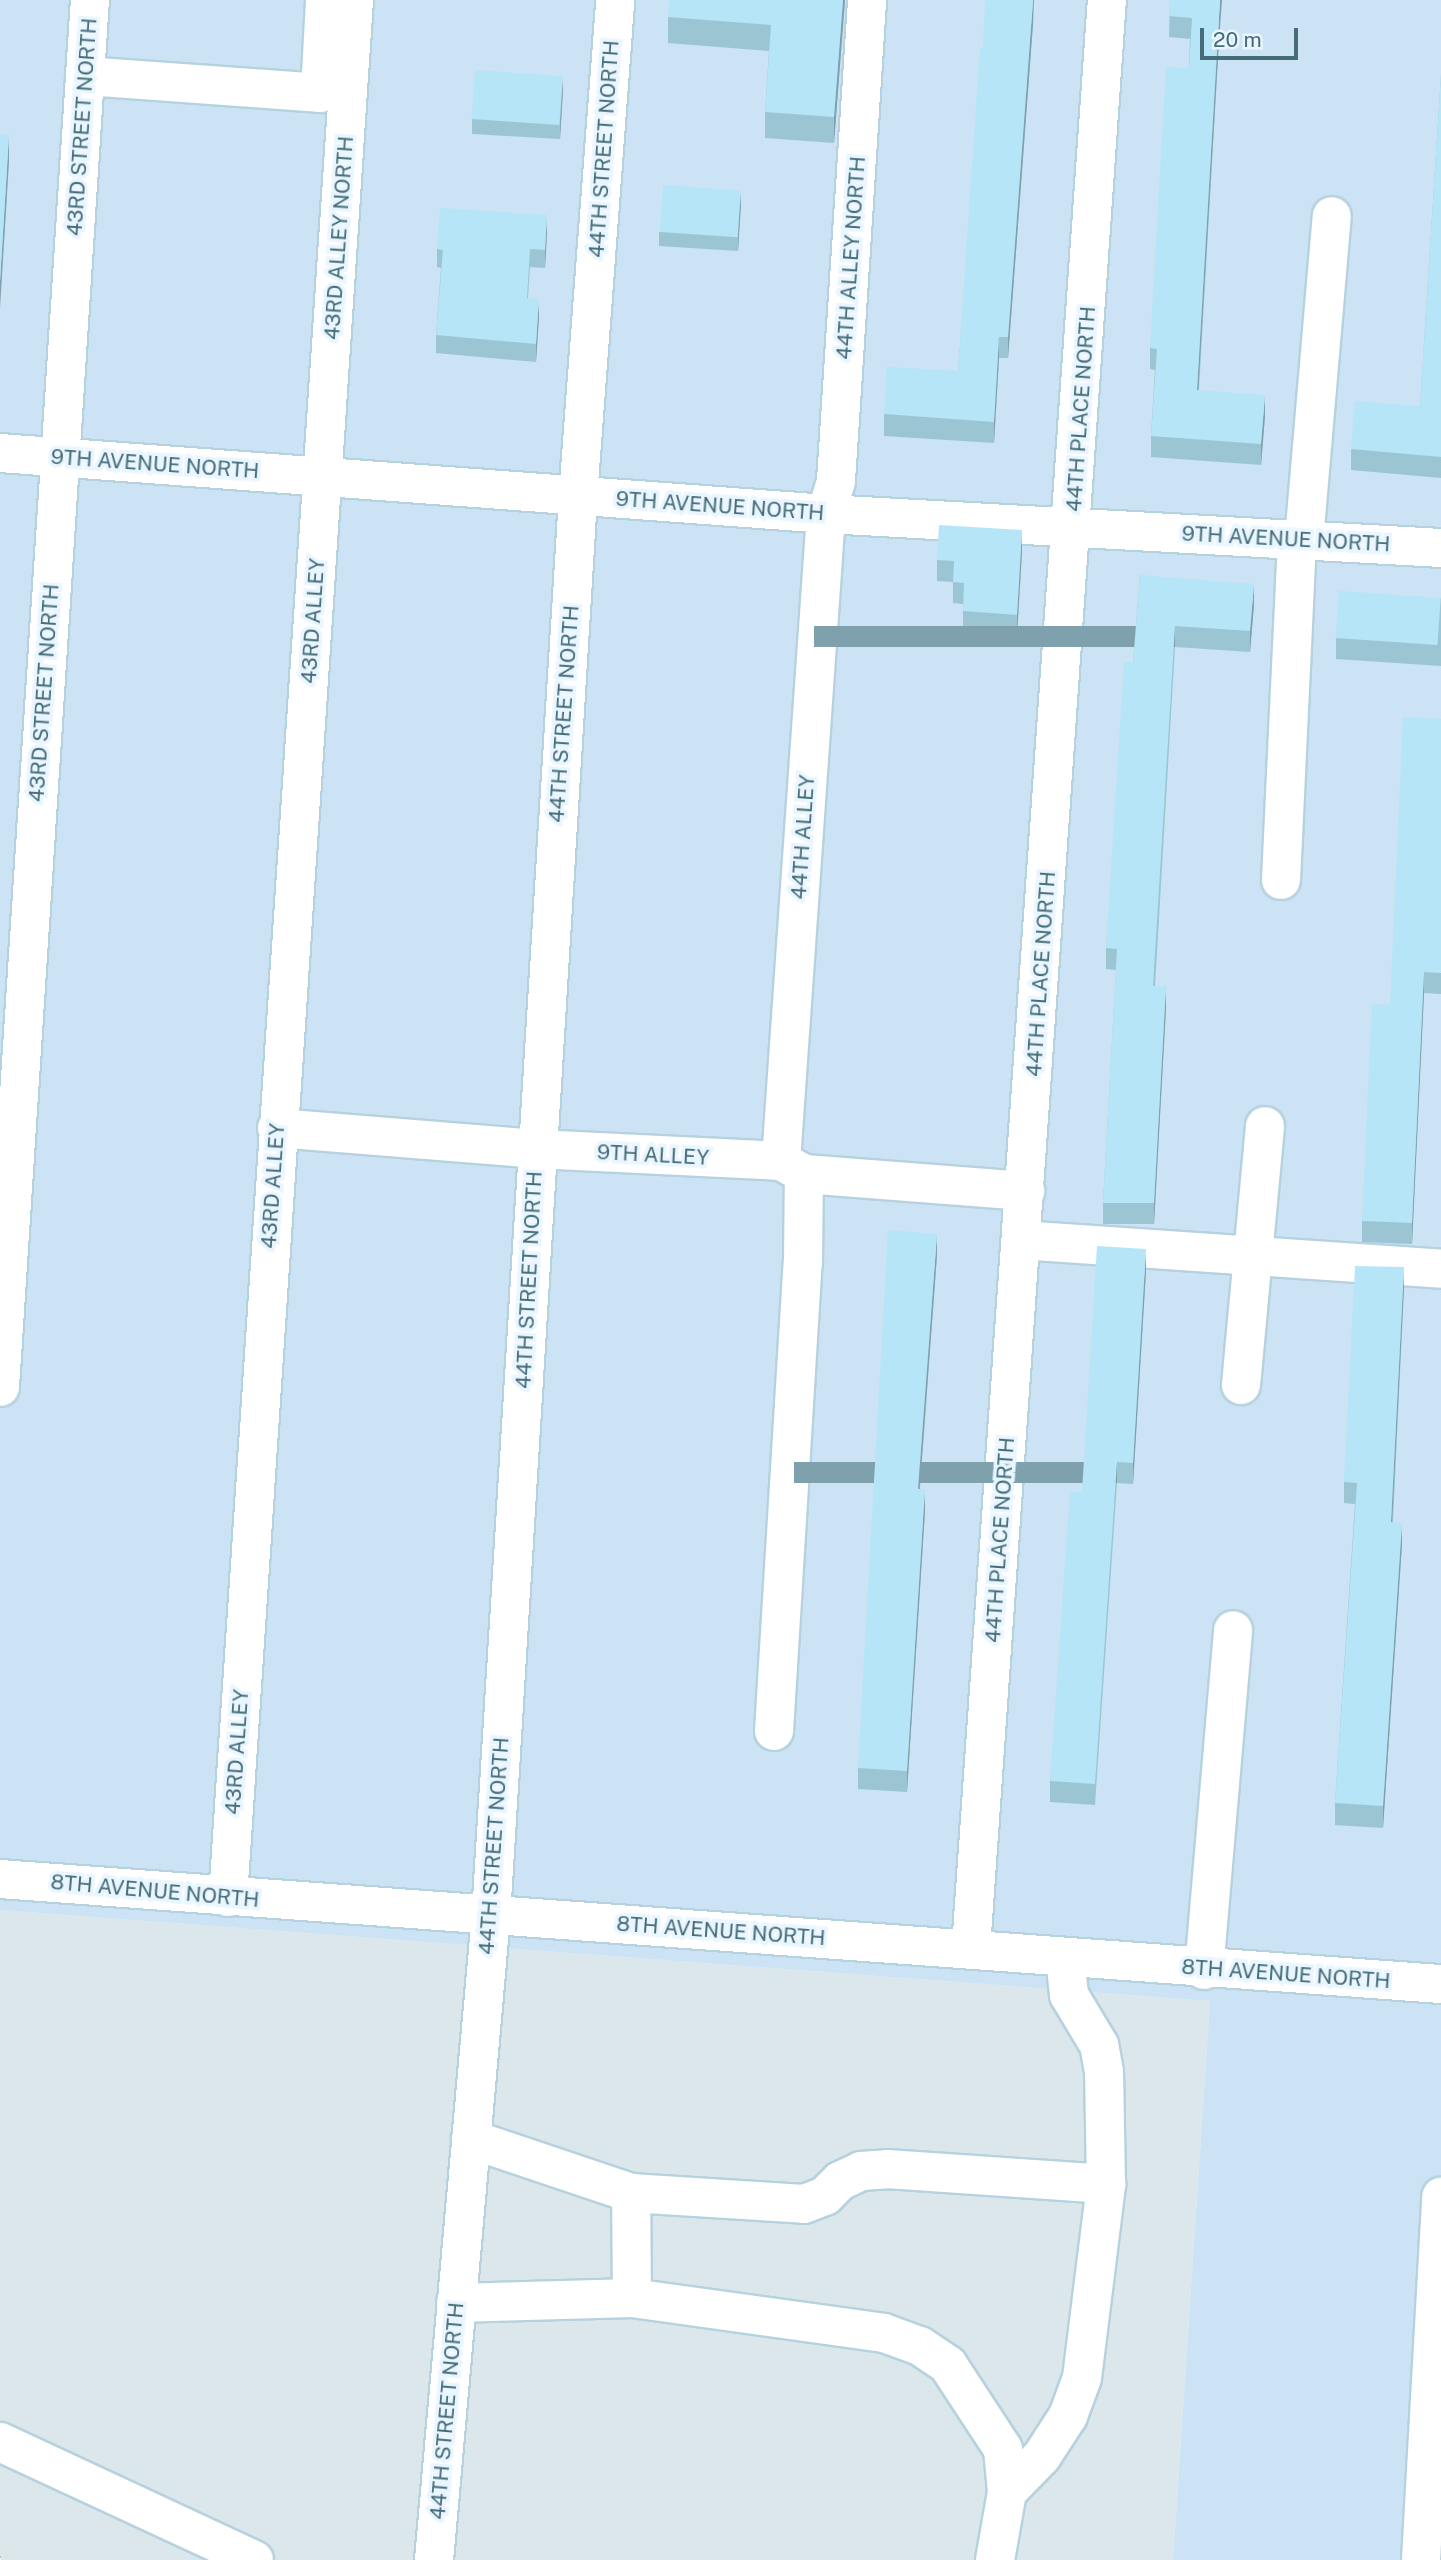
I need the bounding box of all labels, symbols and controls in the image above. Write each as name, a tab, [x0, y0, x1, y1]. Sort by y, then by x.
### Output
scale bar	[1203, 14, 1301, 58]
street label: 43RD STREET NORTH	[62, 17, 102, 237]
text: 20 m	[1213, 27, 1262, 52]
street label: 44TH STREET NORTH	[584, 39, 624, 259]
street label: 43RD ALLEY NORTH	[319, 135, 359, 341]
street label: 44TH ALLEY NORTH	[831, 155, 871, 361]
street label: 44TH PLACE NORTH	[1061, 305, 1101, 513]
street label: 9TH AVENUE NORTH	[50, 444, 260, 484]
street label: 9TH AVENUE NORTH	[615, 486, 825, 526]
street label: 9TH AVENUE NORTH	[1181, 521, 1391, 557]
street label: 43RD ALLEY	[296, 557, 330, 685]
street label: 43RD STREET NORTH	[24, 583, 64, 803]
street label: 44TH STREET NORTH	[544, 604, 584, 824]
street label: 44TH ALLEY	[786, 774, 820, 900]
street label: 44TH PLACE NORTH	[1021, 870, 1061, 1078]
street label: 43RD ALLEY	[256, 1122, 290, 1250]
street label: 9TH ALLEY	[596, 1139, 710, 1171]
street label: 44TH STREET NORTH	[511, 1170, 547, 1390]
street label: 44TH PLACE NORTH	[980, 1436, 1020, 1644]
street label: 43RD ALLEY	[220, 1688, 254, 1816]
street label: 44TH STREET NORTH	[474, 1736, 514, 1956]
street label: 8TH AVENUE NORTH	[50, 1869, 260, 1913]
street label: 8TH AVENUE NORTH	[616, 1911, 826, 1951]
street label: 8TH AVENUE NORTH	[1181, 1954, 1391, 1994]
street label: 44TH STREET NORTH	[425, 2301, 469, 2521]

